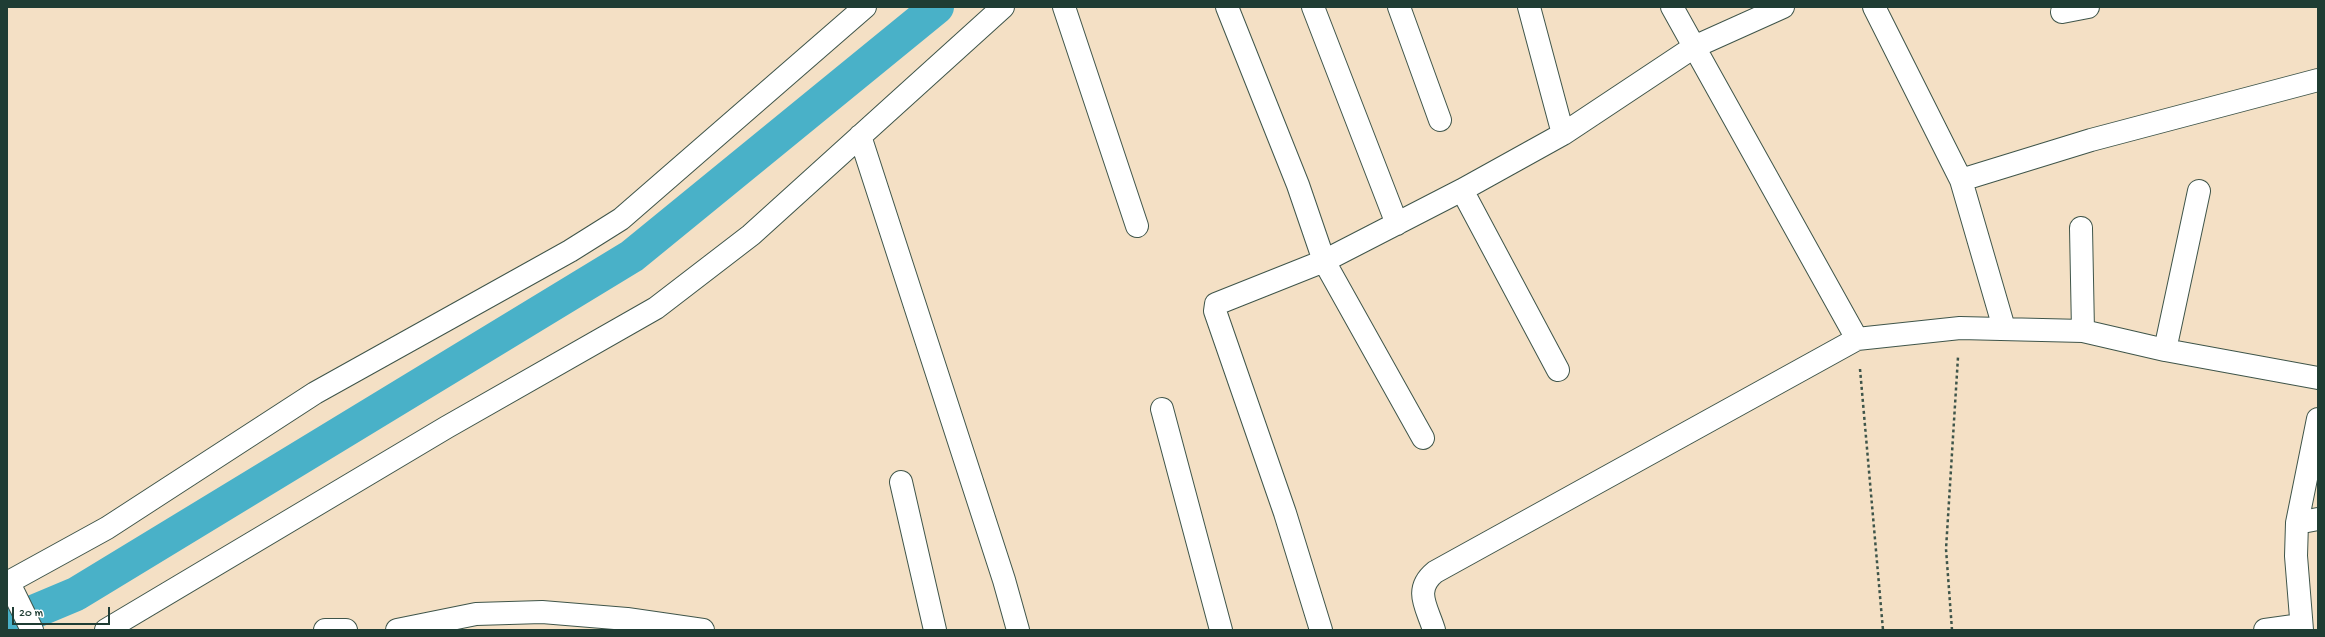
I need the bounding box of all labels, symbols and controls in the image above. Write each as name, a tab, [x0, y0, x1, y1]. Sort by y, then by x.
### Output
scale bar	[14, 599, 112, 625]
text: 20 m	[19, 607, 43, 621]

